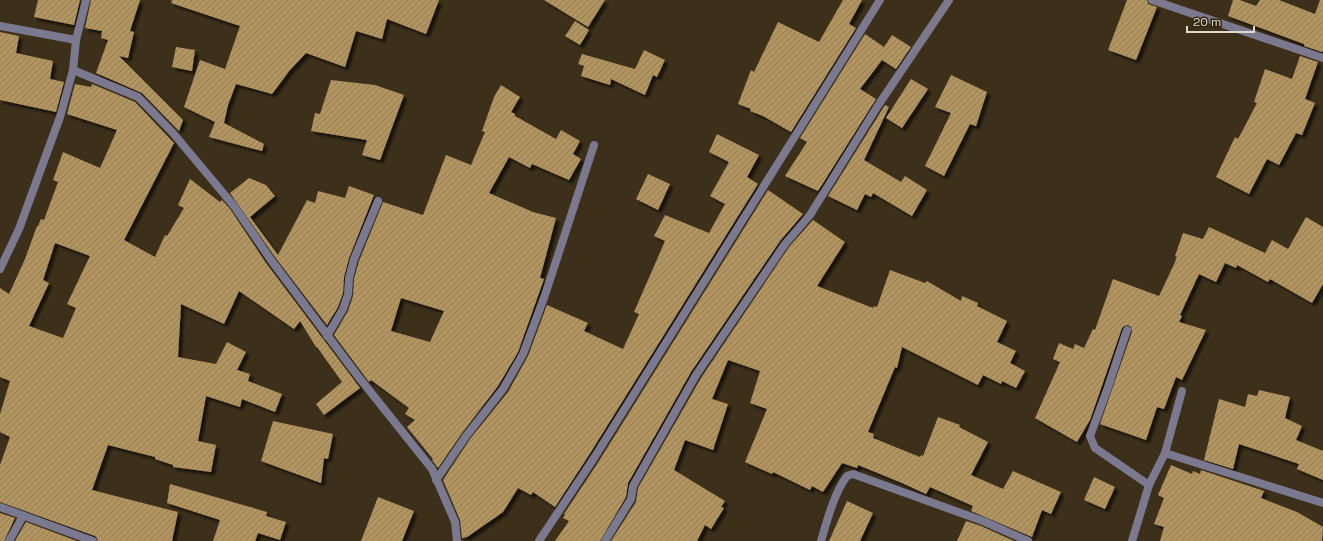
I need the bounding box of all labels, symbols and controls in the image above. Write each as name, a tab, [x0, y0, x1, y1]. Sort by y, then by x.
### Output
scale bar	[1187, 8, 1254, 34]
text: 20 m	[1193, 14, 1221, 30]

